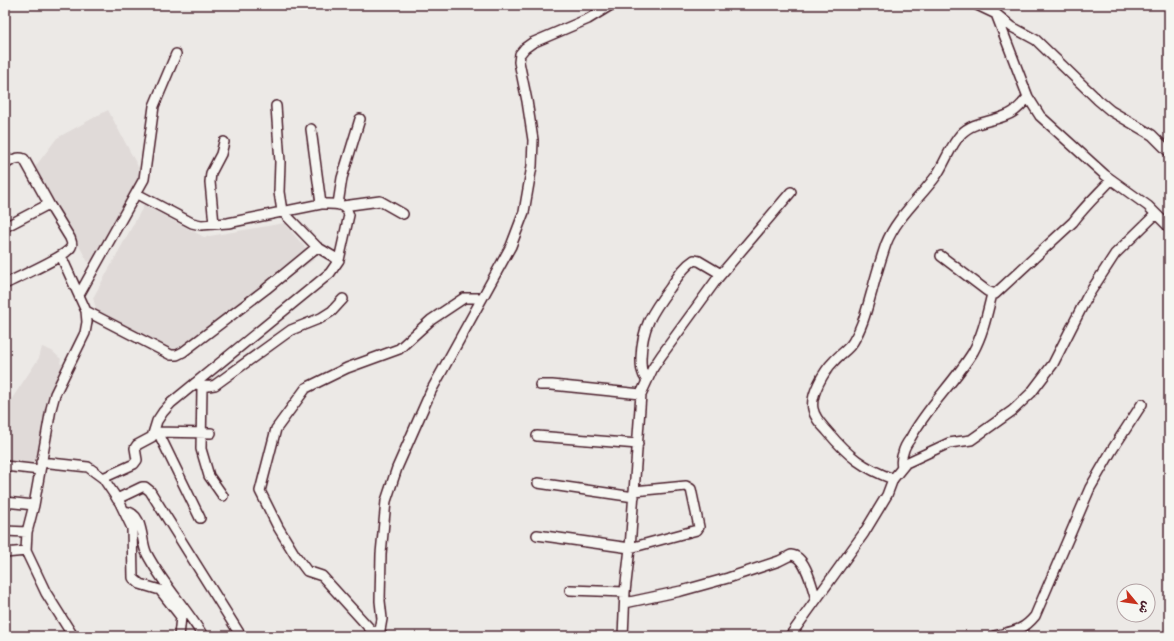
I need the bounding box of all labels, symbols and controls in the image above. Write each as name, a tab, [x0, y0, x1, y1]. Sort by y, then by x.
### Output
north arrow	[1116, 583, 1156, 623]
text: ش	[1136, 599, 1154, 617]

